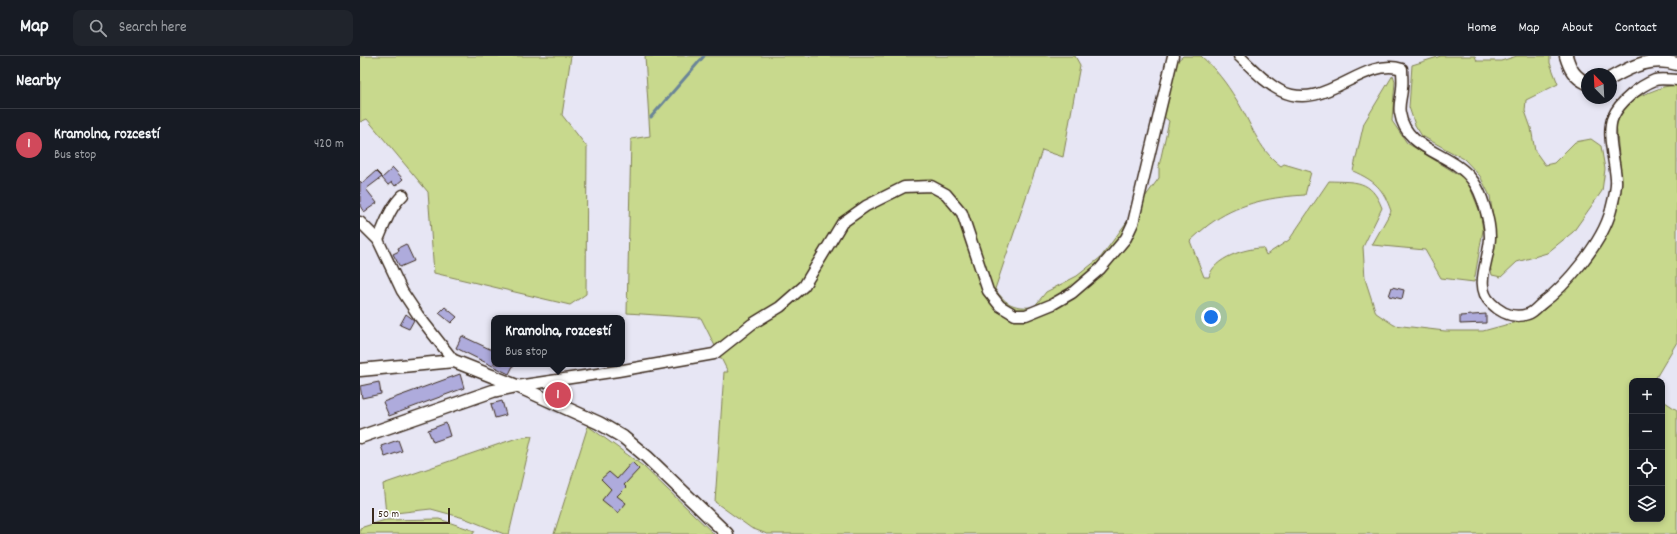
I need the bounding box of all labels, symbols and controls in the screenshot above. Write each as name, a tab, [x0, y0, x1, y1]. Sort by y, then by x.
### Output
search box	[73, 10, 353, 46]
text: Map	[20, 14, 49, 41]
icon: search	[87, 17, 109, 39]
text: Search here	[119, 17, 187, 39]
text: Home	[1467, 18, 1496, 38]
text: Map	[1518, 18, 1540, 38]
text: About	[1562, 18, 1593, 38]
text: Contact	[1615, 18, 1657, 38]
north arrow	[1581, 68, 1617, 104]
text: Nearby	[16, 70, 60, 94]
text: Kramolna, rozcestí	[54, 124, 160, 146]
text: 1	[28, 135, 30, 154]
text: 420 m	[314, 135, 344, 154]
text: Bus stop	[54, 146, 96, 165]
your location	[1201, 307, 1221, 327]
popup	[491, 315, 625, 367]
text: Kramolna, rozcestí	[505, 321, 611, 343]
text: Bus stop	[505, 343, 548, 362]
map controls	[1629, 378, 1665, 522]
button: +	[1629, 378, 1665, 414]
pin: 1	[545, 380, 571, 410]
button: −	[1629, 414, 1665, 450]
button: locate	[1629, 450, 1665, 486]
button: layers	[1629, 486, 1665, 522]
scale bar	[372, 506, 450, 525]
text: 50 m	[378, 507, 399, 523]

